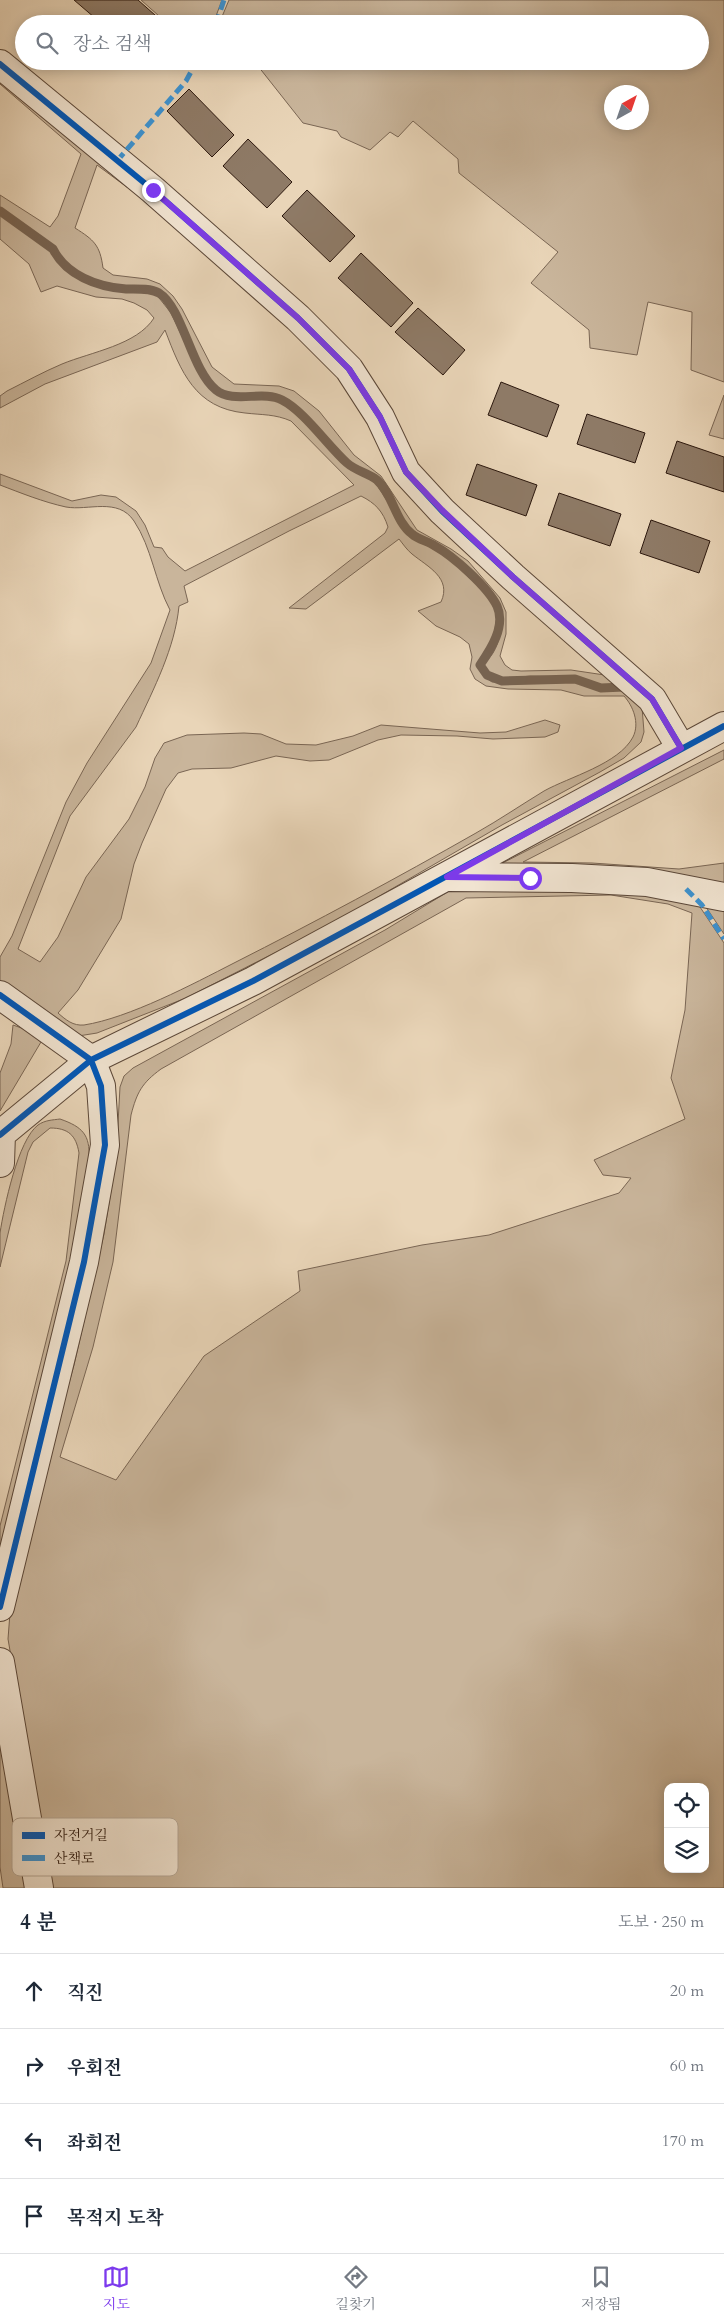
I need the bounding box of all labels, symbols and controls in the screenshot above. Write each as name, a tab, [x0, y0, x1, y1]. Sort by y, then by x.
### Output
search box	[15, 15, 709, 70]
icon: search	[33, 29, 61, 57]
text: 장소 검색	[73, 31, 152, 57]
north arrow	[604, 85, 649, 130]
route end	[142, 179, 165, 202]
route start	[519, 867, 542, 890]
map controls	[664, 1783, 709, 1873]
button: locate	[664, 1783, 709, 1828]
legend	[12, 1818, 178, 1876]
text: 자전거길	[54, 1826, 108, 1845]
button: layers	[664, 1828, 709, 1873]
text: 산책로	[54, 1849, 95, 1868]
text: 4 분	[20, 1908, 57, 1937]
text: 도보 · 250 m	[618, 1911, 704, 1933]
icon: ahead	[20, 1977, 48, 2005]
text: 직진	[67, 1980, 104, 2006]
text: 20 m	[670, 1980, 704, 2002]
icon: right	[20, 2052, 48, 2080]
text: 우회전	[67, 2055, 122, 2081]
text: 60 m	[670, 2055, 704, 2077]
icon: left	[20, 2127, 48, 2155]
text: 좌회전	[67, 2130, 122, 2156]
text: 170 m	[662, 2130, 704, 2152]
icon: arrive	[20, 2202, 48, 2230]
text: 목적지 도착	[67, 2205, 164, 2231]
tab: 지도	[102, 2263, 130, 2314]
tab: 길찾기	[335, 2263, 376, 2314]
tab: 저장됨	[581, 2263, 622, 2314]

